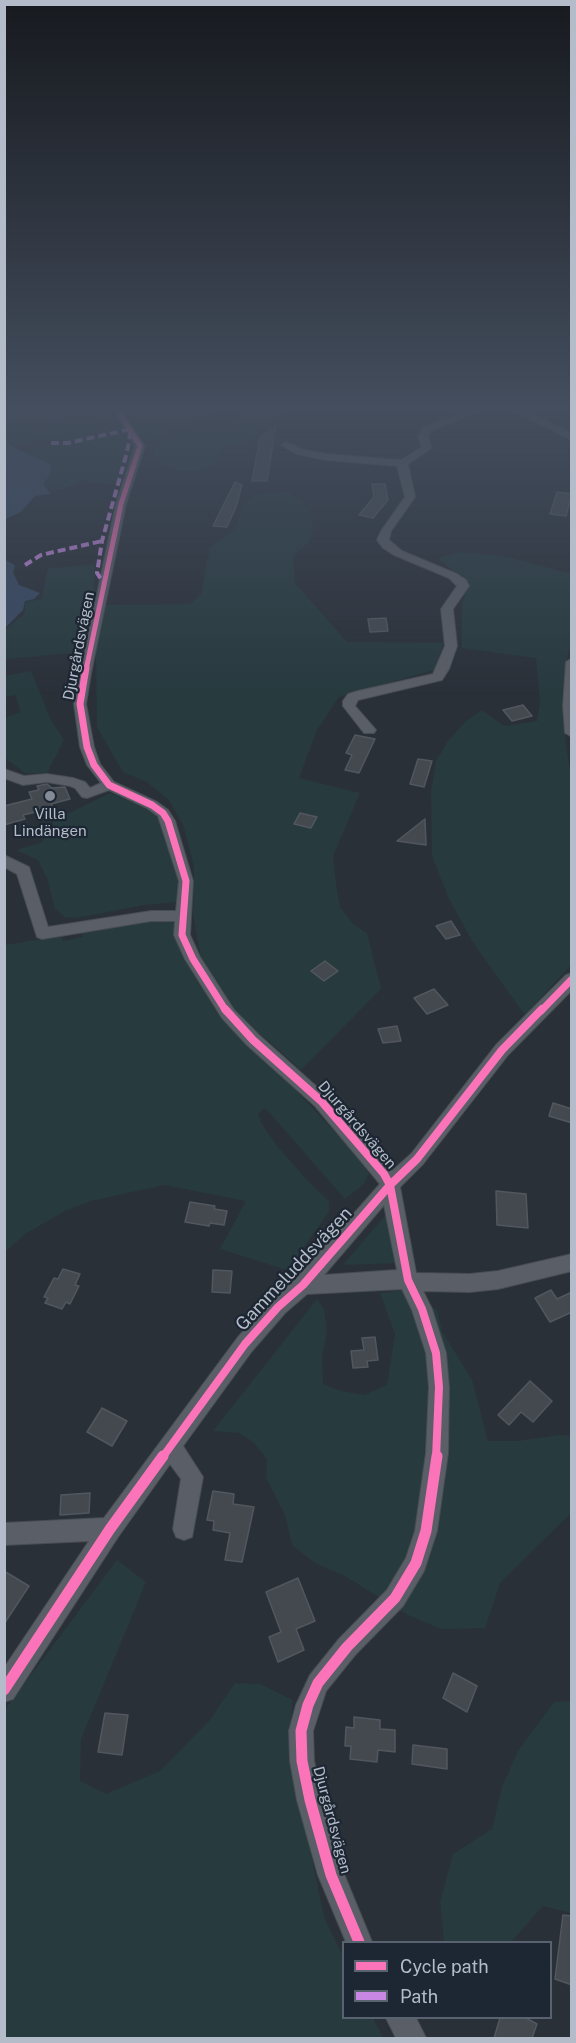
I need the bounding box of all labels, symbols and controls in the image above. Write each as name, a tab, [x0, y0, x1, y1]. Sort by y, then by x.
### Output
street label: Djurgårdsvägen	[60, 590, 98, 702]
marker: Villa Lindängen	[43, 789, 57, 803]
place label: Villa Lindängen	[13, 805, 87, 840]
street label: Djurgårdsvägen	[314, 1077, 400, 1173]
street label: Gammeluddsvägen	[231, 1203, 357, 1335]
street label: Djurgårdsvägen	[309, 1764, 355, 1876]
legend	[342, 1941, 552, 2019]
text: Cycle path	[400, 1956, 489, 1977]
text: Path	[400, 1986, 438, 2007]

